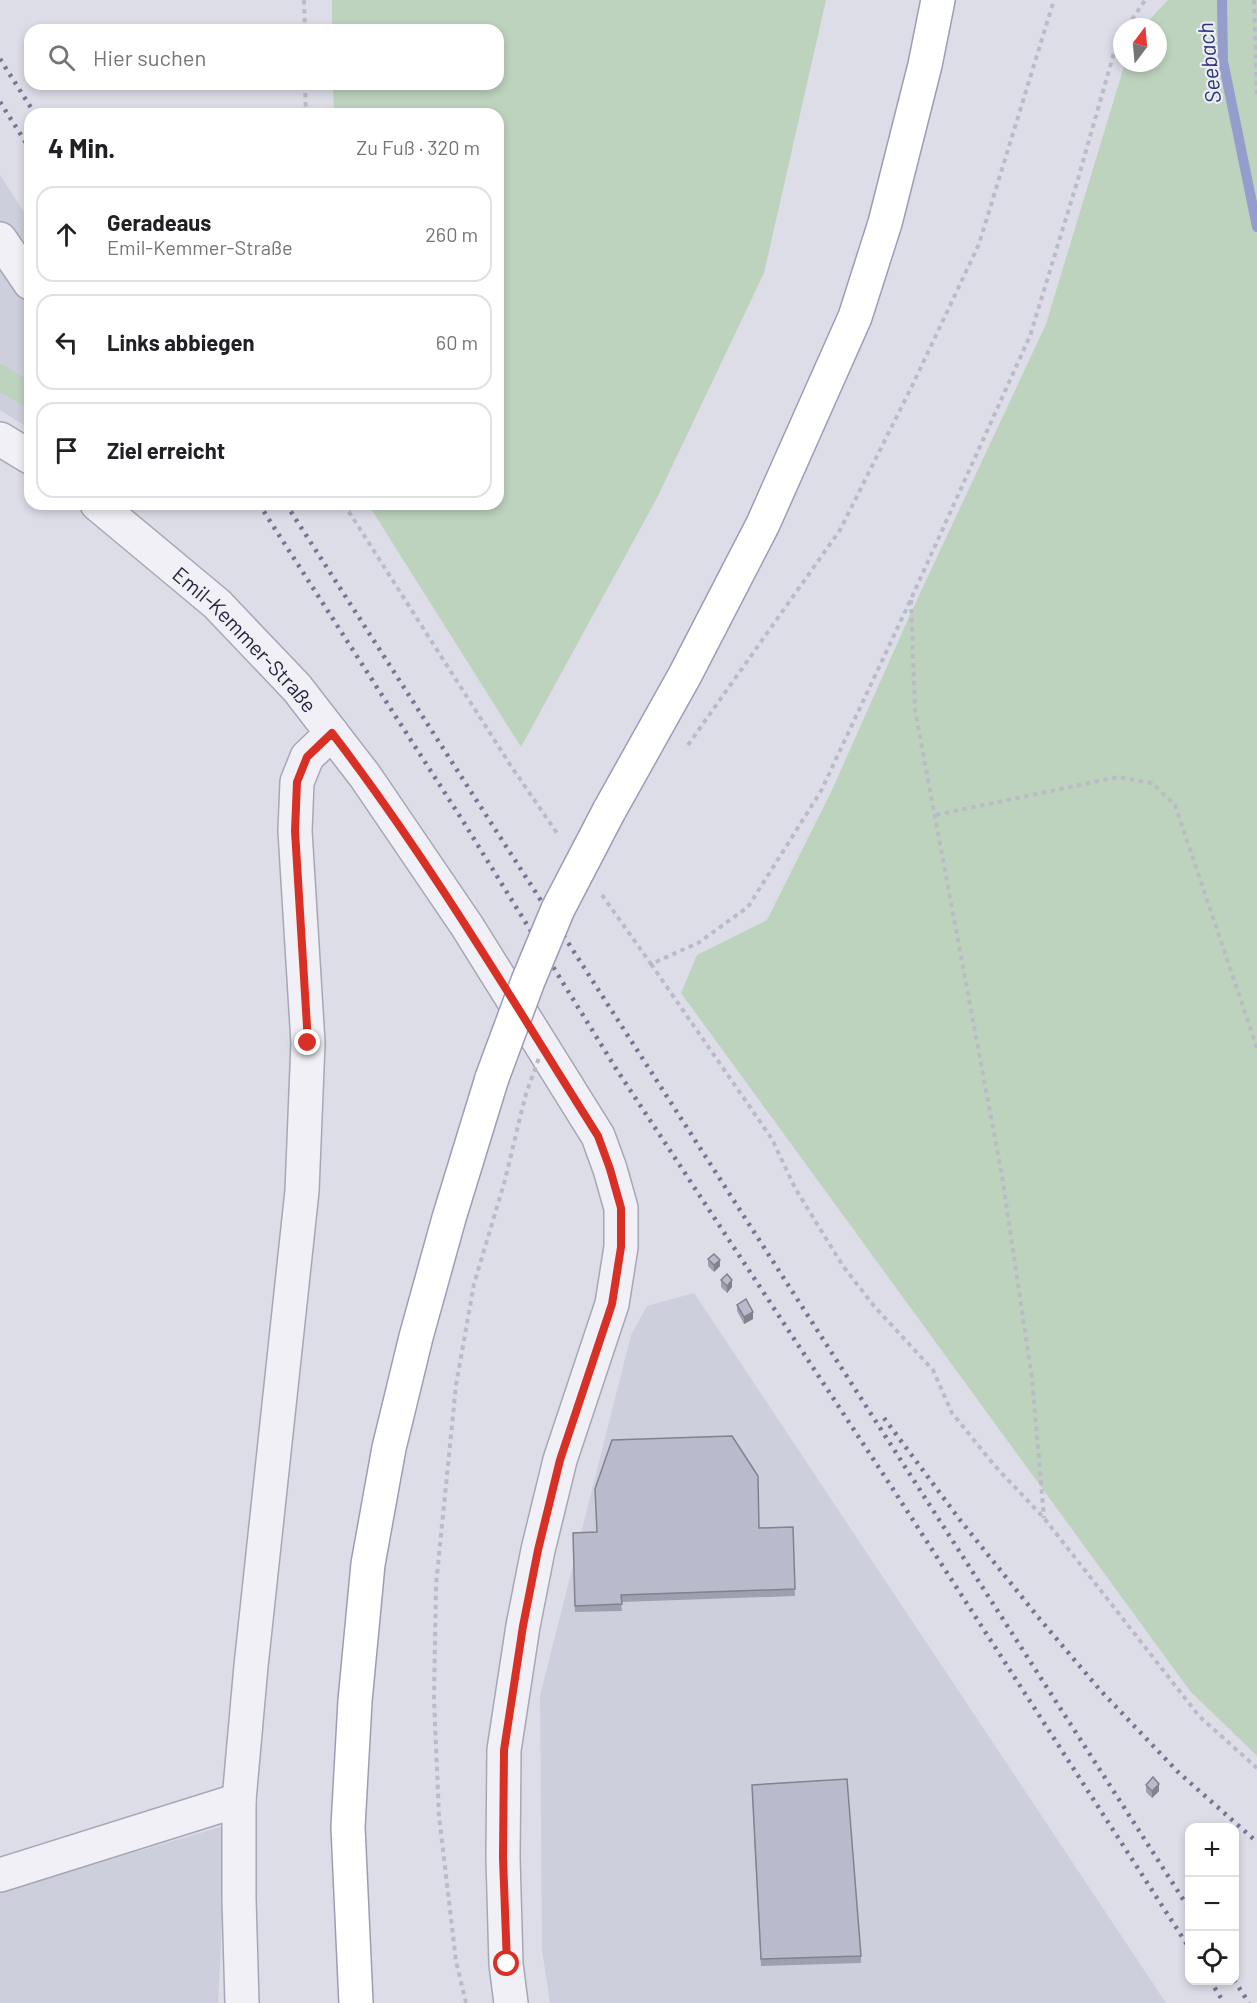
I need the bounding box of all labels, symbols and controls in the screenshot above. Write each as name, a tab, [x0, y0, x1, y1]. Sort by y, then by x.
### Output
north arrow	[1113, 18, 1167, 72]
water label: Seebach	[1191, 21, 1225, 105]
search box	[24, 24, 504, 90]
icon: search	[45, 41, 78, 74]
text: Hier suchen	[93, 44, 206, 70]
text: 4 Min.	[48, 132, 115, 163]
text: Zu Fuß · 320 m	[356, 135, 480, 159]
text: Geradeaus	[107, 209, 211, 235]
icon: ahead	[50, 218, 83, 251]
text: 260 m	[425, 222, 478, 246]
text: Emil-Kemmer-Straße	[107, 235, 293, 259]
icon: left	[50, 326, 83, 359]
text: Links abbiegen	[107, 329, 255, 355]
text: 60 m	[436, 330, 478, 354]
icon: arrive	[50, 434, 83, 467]
text: Ziel erreicht	[107, 437, 225, 463]
street label: Emil-Kemmer-Straße	[168, 561, 323, 716]
route end	[294, 1029, 320, 1055]
map controls	[1185, 1823, 1239, 1985]
button: +	[1185, 1823, 1239, 1877]
button: −	[1185, 1877, 1239, 1931]
button: locate	[1185, 1931, 1239, 1985]
route start	[493, 1950, 519, 1976]

